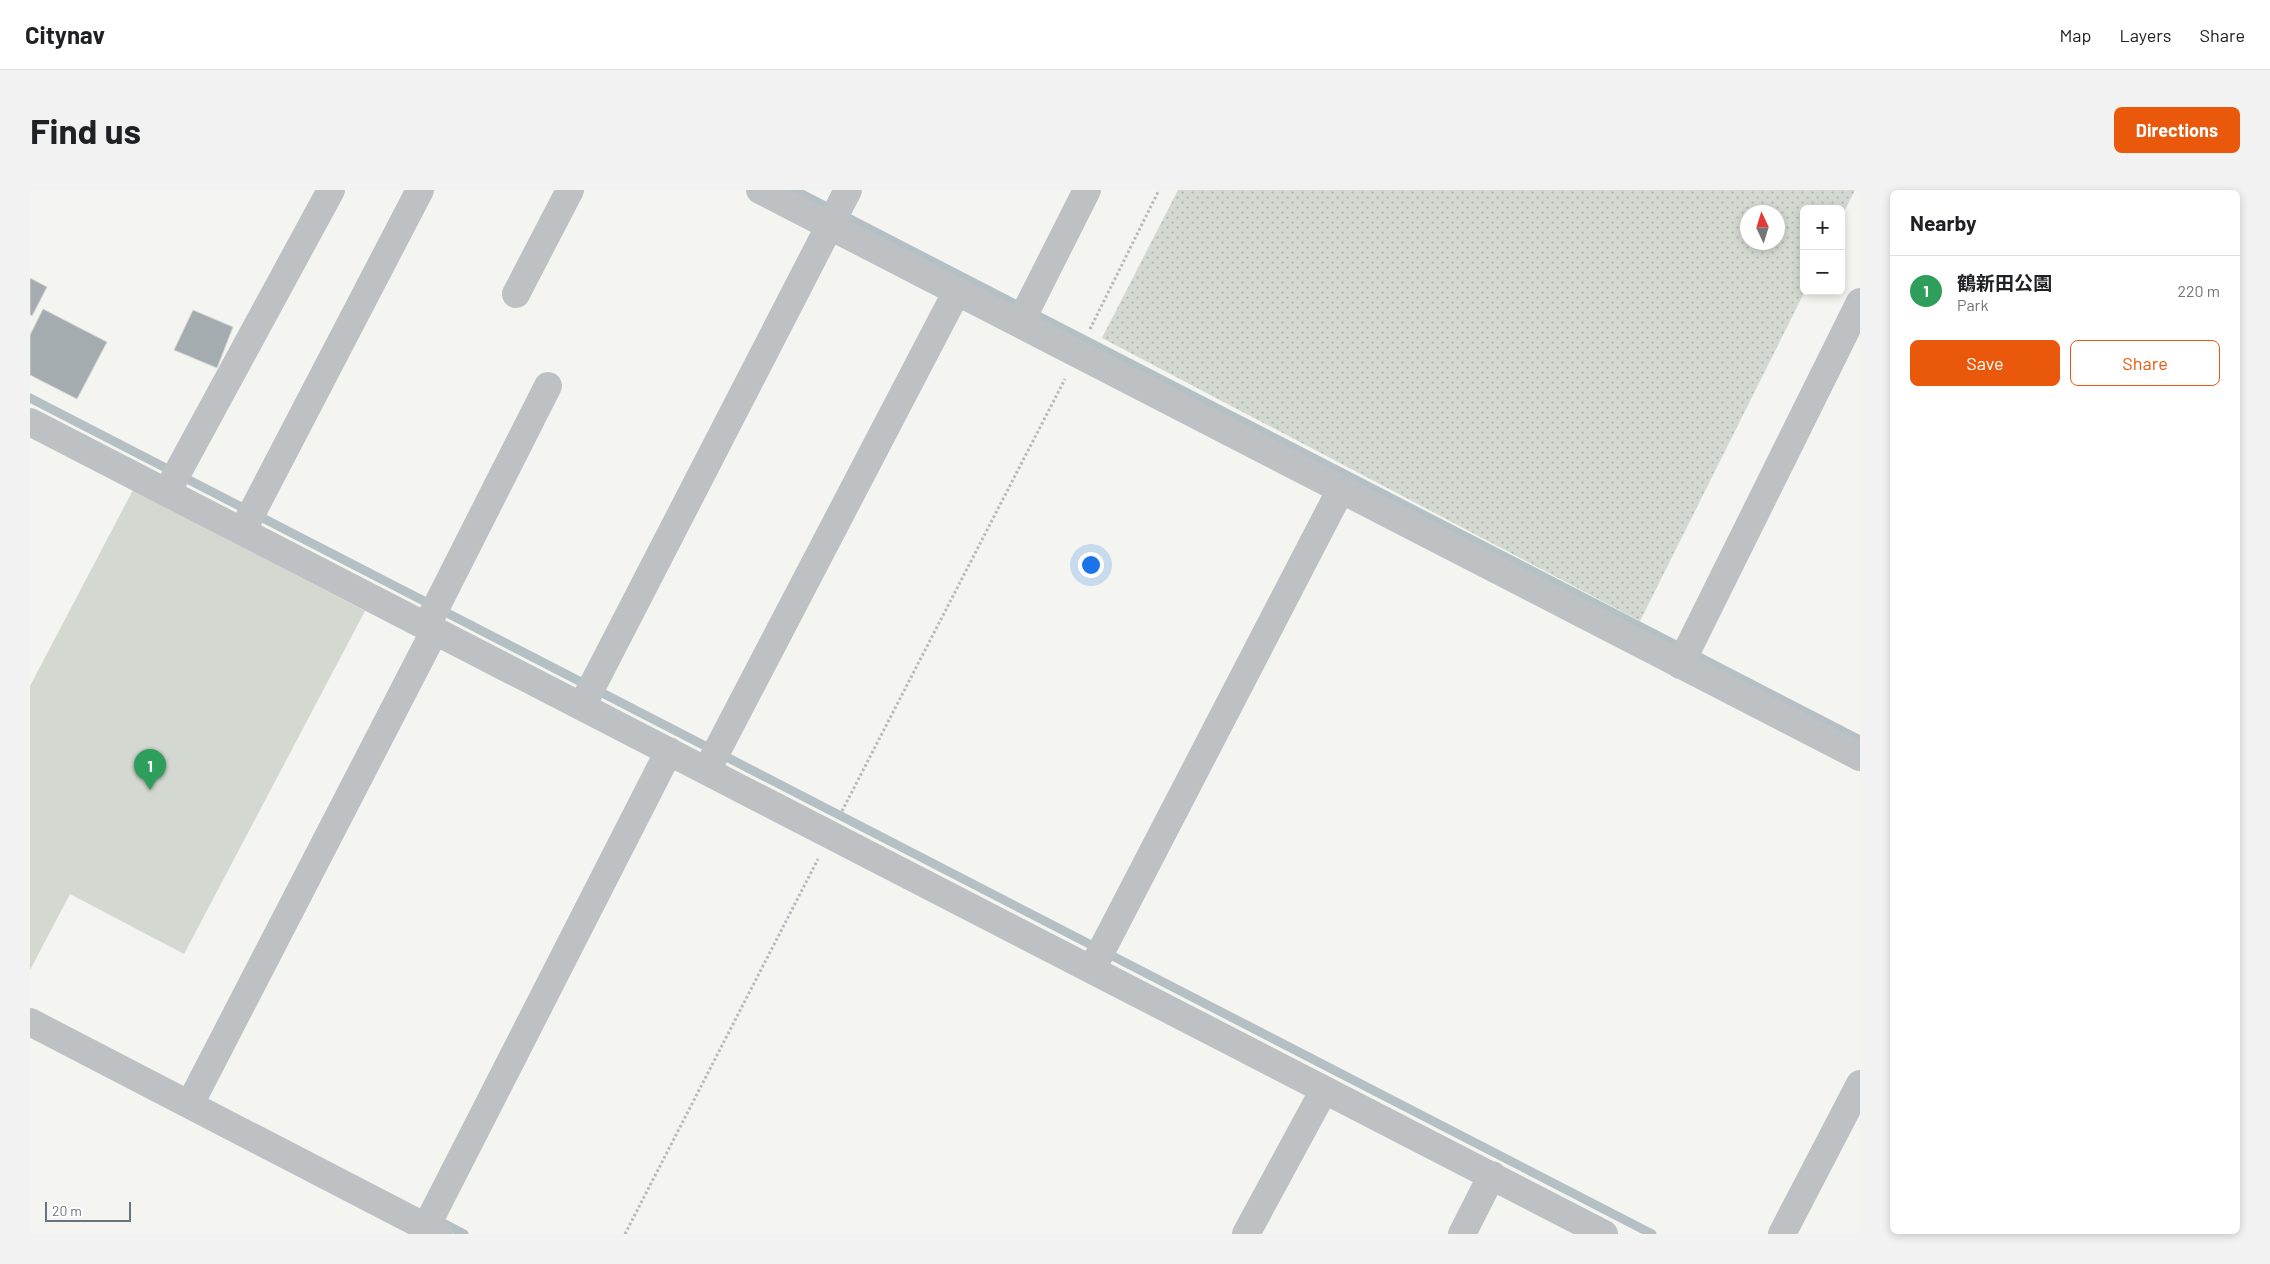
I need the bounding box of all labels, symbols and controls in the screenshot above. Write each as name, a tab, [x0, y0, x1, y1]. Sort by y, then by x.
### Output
text: Citynav	[25, 20, 105, 49]
text: Map	[2059, 24, 2091, 46]
text: Layers	[2119, 24, 2172, 46]
text: Share	[2200, 24, 2245, 46]
button: Directions	[2114, 107, 2240, 153]
text: Find us	[30, 109, 141, 151]
north arrow	[1740, 205, 1785, 250]
map controls	[1800, 205, 1845, 295]
button: +	[1800, 205, 1845, 250]
text: Nearby	[1910, 210, 1976, 235]
button: −	[1800, 250, 1845, 295]
text: 鶴新田公園	[1957, 271, 2052, 294]
text: 1	[1923, 281, 1929, 300]
text: 220 m	[2177, 281, 2220, 300]
text: Park	[1957, 295, 1988, 314]
button: Save	[1910, 340, 2060, 386]
button: Share	[2070, 340, 2220, 386]
your location	[1078, 552, 1104, 578]
pin: 1	[134, 749, 166, 790]
scale bar	[45, 1199, 131, 1222]
text: 20 m	[52, 1202, 82, 1219]

